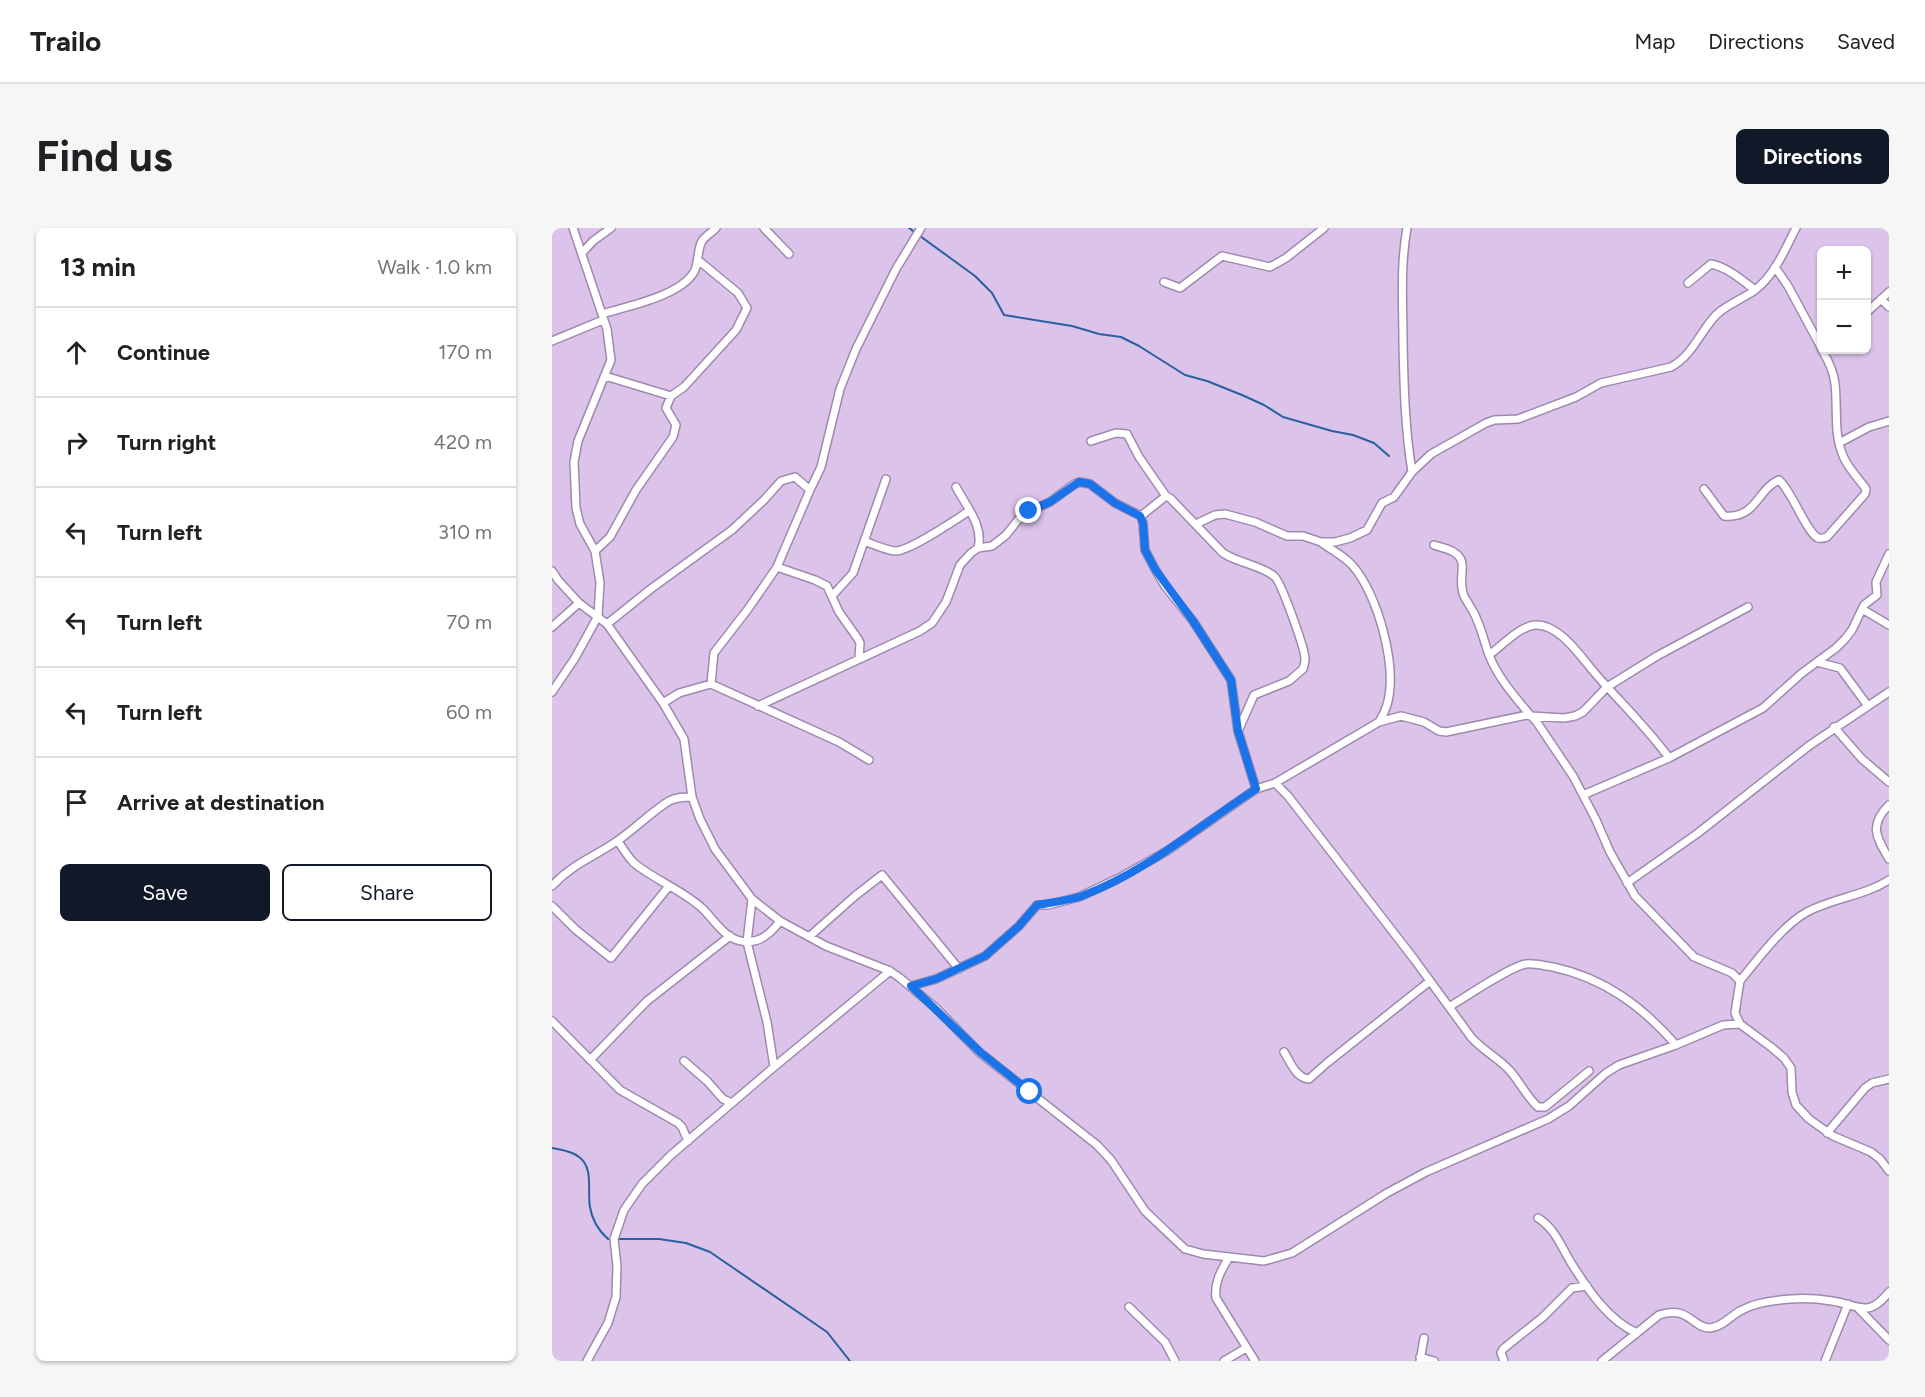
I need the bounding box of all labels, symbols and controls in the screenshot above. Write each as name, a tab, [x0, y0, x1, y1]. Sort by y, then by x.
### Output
text: Trailo	[30, 24, 101, 58]
text: Map	[1634, 29, 1675, 54]
text: Directions	[1708, 29, 1804, 54]
text: Saved	[1837, 29, 1895, 54]
button: Directions	[1736, 129, 1889, 184]
text: Find us	[36, 131, 173, 182]
map controls	[1817, 246, 1871, 354]
button: +	[1817, 246, 1871, 300]
text: 13 min	[60, 251, 136, 283]
text: Walk · 1.0 km	[377, 255, 492, 279]
button: −	[1817, 300, 1871, 354]
icon: ahead	[60, 336, 93, 369]
text: Continue	[117, 339, 210, 366]
text: 170 m	[438, 340, 492, 364]
icon: right	[60, 426, 93, 459]
text: Turn right	[117, 429, 216, 456]
text: 420 m	[434, 430, 492, 454]
route end	[1015, 497, 1041, 523]
icon: left	[60, 516, 93, 549]
text: Turn left	[117, 519, 203, 546]
text: 310 m	[438, 520, 492, 544]
icon: left	[60, 606, 93, 639]
text: Turn left	[117, 609, 203, 636]
text: 70 m	[446, 610, 492, 634]
icon: left	[60, 696, 93, 729]
text: Turn left	[117, 699, 203, 726]
text: 60 m	[446, 700, 492, 724]
icon: arrive	[60, 786, 93, 819]
text: Arrive at destination	[117, 789, 325, 816]
button: Save	[60, 864, 270, 921]
button: Share	[282, 864, 492, 921]
route start	[1016, 1078, 1042, 1104]

